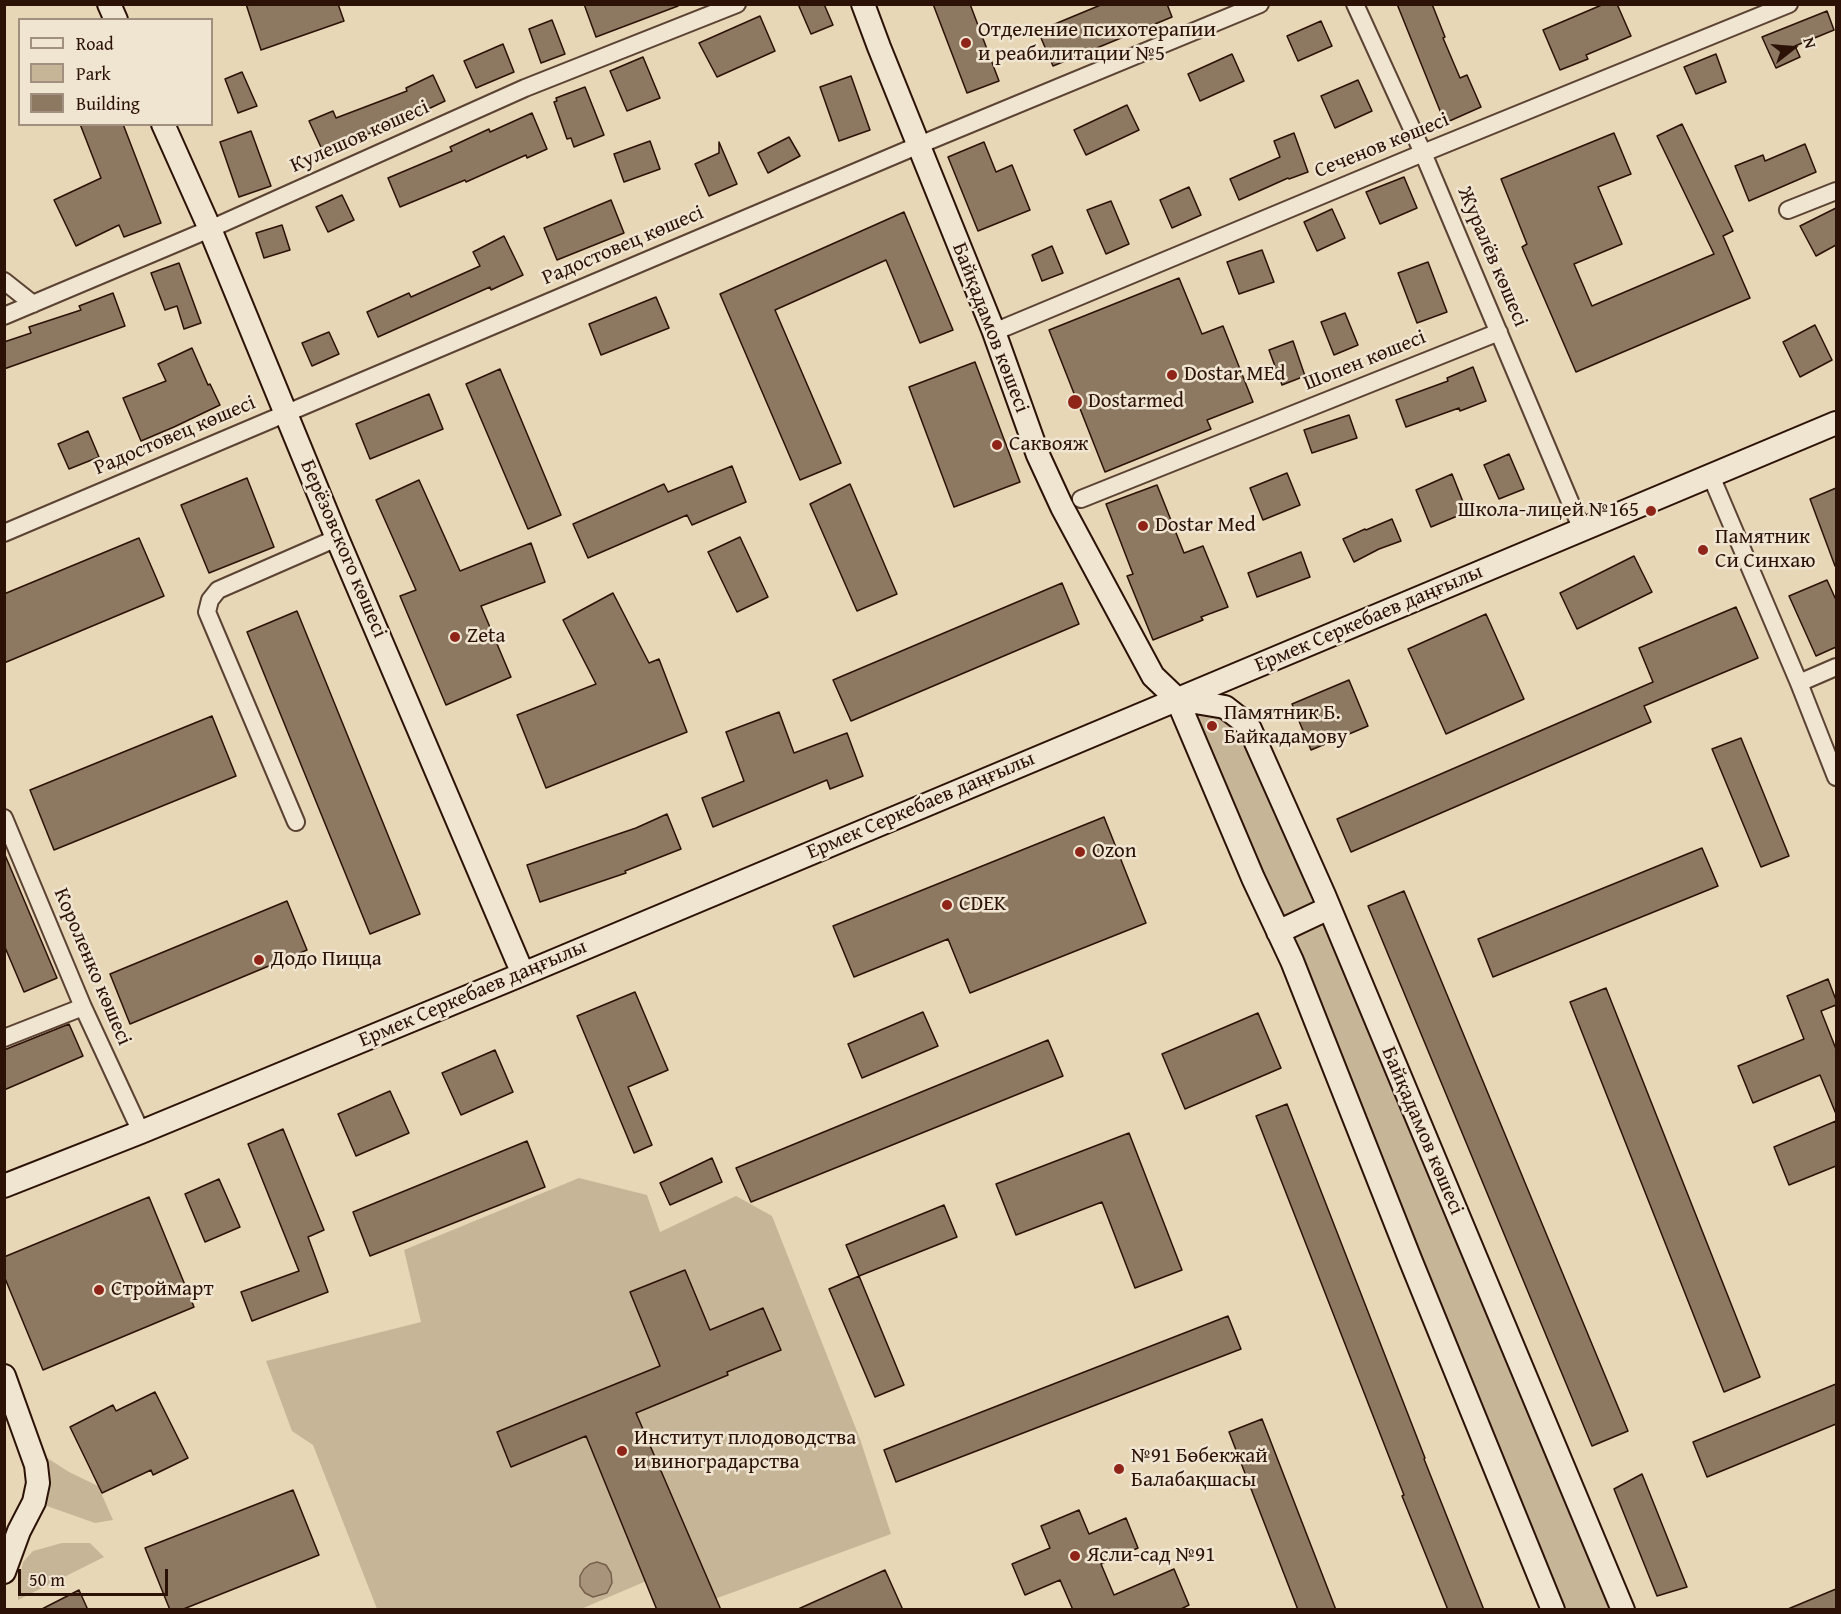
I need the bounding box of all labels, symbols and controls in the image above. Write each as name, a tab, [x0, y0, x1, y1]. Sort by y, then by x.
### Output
legend	[18, 18, 213, 126]
place label: Отделение психотерапии и реабилитации №5	[978, 18, 1216, 68]
north arrow	[1763, 18, 1823, 78]
text: Road	[76, 30, 114, 57]
text: N	[1797, 34, 1823, 51]
marker: Отделение психотерапии и реабилитации №5	[959, 36, 973, 50]
text: Park	[76, 60, 111, 87]
text: Building	[76, 90, 140, 117]
street label: Кулешов көшесі	[287, 95, 433, 179]
street label: Сеченов көшесі	[1311, 108, 1453, 184]
street label: Журалёв көшесі	[1451, 183, 1533, 331]
street label: Радостовец көшесі	[538, 201, 708, 291]
street label: Байқадамов көшесі	[946, 239, 1034, 417]
street label: Шопен көшесі	[1300, 325, 1430, 397]
place label: Dostar MEd	[1184, 362, 1285, 388]
marker: Dostar MEd	[1165, 368, 1179, 382]
place label: Dostarmed	[1088, 389, 1184, 415]
street label: Радостовец көшесі	[90, 391, 260, 481]
marker: Dostarmed	[1066, 393, 1084, 411]
place label: Саквояж	[1009, 432, 1088, 458]
marker: Саквояж	[990, 438, 1004, 452]
street label: Берёзовского көшесі	[294, 456, 392, 642]
place label: Школа-лицей №165	[1458, 498, 1639, 524]
marker: Школа-лицей №165	[1644, 504, 1658, 518]
place label: Dostar Med	[1155, 513, 1256, 539]
marker: Dostar Med	[1136, 519, 1150, 533]
place label: Памятник Си Синхаю	[1715, 525, 1815, 575]
marker: Памятник Си Синхаю	[1696, 543, 1710, 557]
street label: Ермек Серкебаев даңғылы	[1251, 560, 1487, 678]
place label: Zeta	[467, 624, 505, 650]
marker: Zeta	[448, 630, 462, 644]
place label: Памятник Б. Байкадамову	[1224, 701, 1347, 751]
marker: Памятник Б. Байкадамову	[1205, 719, 1219, 733]
street label: Ермек Серкебаев даңғылы	[803, 747, 1039, 865]
place label: Ozon	[1092, 839, 1136, 865]
marker: Ozon	[1073, 845, 1087, 859]
street label: Короленко көшесі	[48, 885, 136, 1049]
place label: CDEK	[959, 892, 1006, 918]
marker: CDEK	[940, 898, 954, 912]
street label: Ермек Серкебаев даңғылы	[355, 935, 591, 1053]
place label: Додо Пицца	[271, 947, 382, 973]
marker: Додо Пицца	[252, 953, 266, 967]
street label: Байқадамов көшесі	[1375, 1043, 1469, 1219]
place label: Строймарт	[111, 1277, 214, 1303]
marker: Строймарт	[92, 1283, 106, 1297]
place label: Институт плодоводства и виноградарства	[634, 1426, 856, 1476]
marker: Институт плодоводства и виноградарства	[615, 1444, 629, 1458]
place label: №91 Бөбекжай Балабақшасы	[1131, 1444, 1268, 1494]
marker: №91 Бөбекжай Балабақшасы	[1112, 1462, 1126, 1476]
place label: Ясли-сад №91	[1087, 1543, 1215, 1569]
marker: Ясли-сад №91	[1068, 1549, 1082, 1563]
scale bar	[21, 1557, 171, 1595]
text: 50 m	[29, 1566, 65, 1593]

